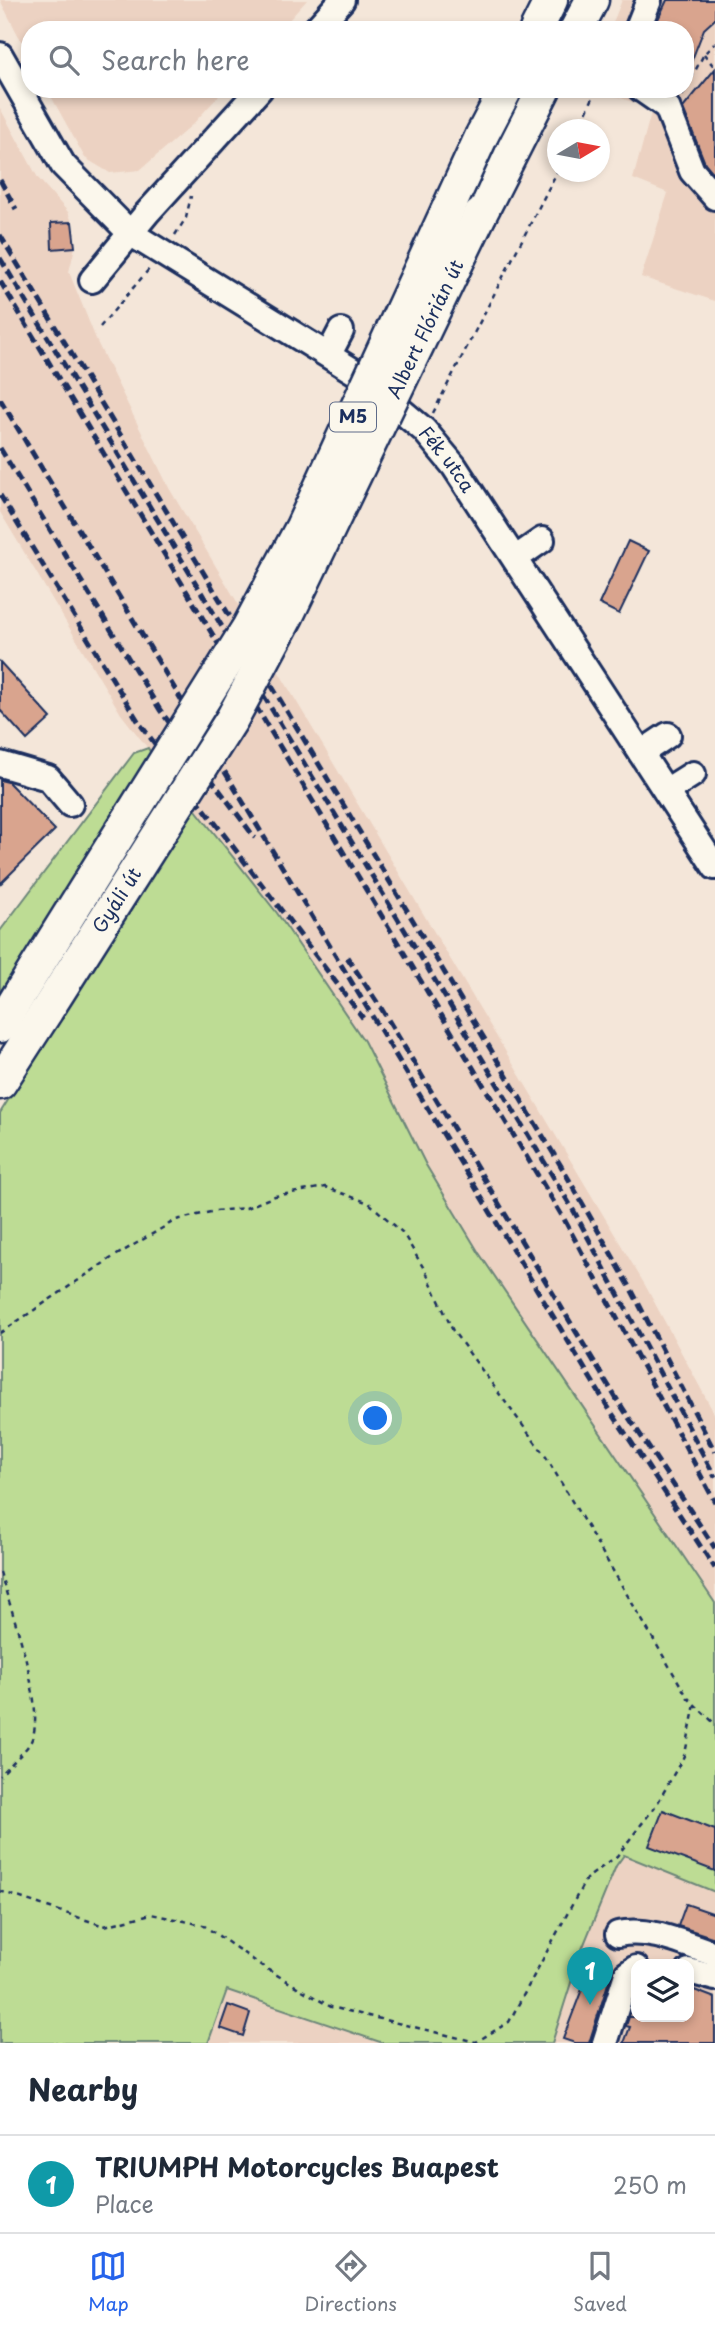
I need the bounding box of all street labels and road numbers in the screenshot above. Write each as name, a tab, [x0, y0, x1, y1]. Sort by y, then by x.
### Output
street label: Albert Flórián út	[379, 254, 470, 403]
road number: M5	[330, 402, 376, 432]
street label: Fék utca	[413, 419, 482, 498]
street label: Gyáli út	[84, 861, 147, 938]

